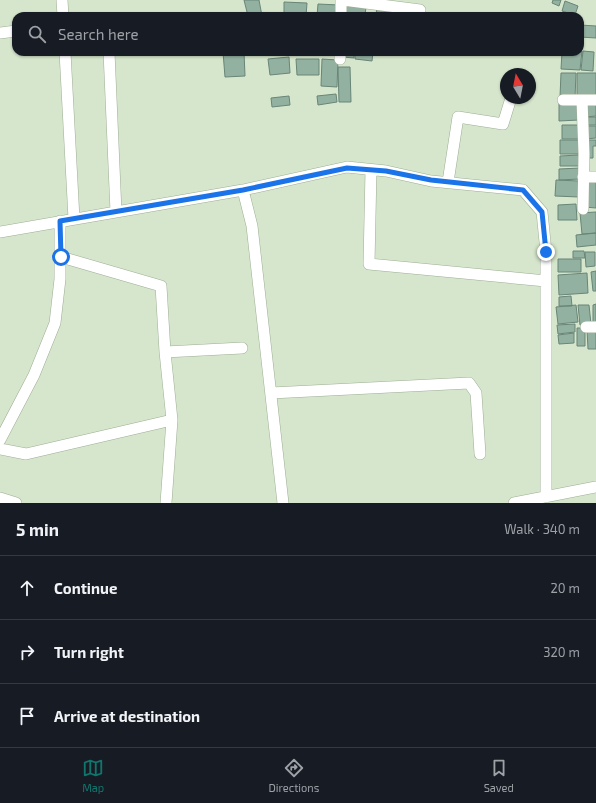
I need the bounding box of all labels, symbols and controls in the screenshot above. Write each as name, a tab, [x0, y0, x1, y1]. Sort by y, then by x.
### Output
search box	[12, 12, 584, 56]
icon: search	[26, 23, 48, 45]
text: Search here	[58, 25, 139, 43]
north arrow	[500, 68, 536, 104]
route end	[537, 243, 555, 261]
route start	[52, 248, 70, 266]
text: 5 min	[16, 519, 59, 539]
text: Walk · 340 m	[504, 521, 580, 537]
icon: ahead	[16, 577, 38, 599]
text: Continue	[54, 579, 117, 597]
text: 20 m	[551, 580, 580, 596]
icon: right	[16, 641, 38, 663]
text: Turn right	[54, 643, 124, 661]
text: 320 m	[543, 644, 580, 660]
icon: arrive	[16, 705, 38, 727]
text: Arrive at destination	[54, 707, 200, 725]
tab: Map	[82, 757, 104, 794]
tab: Directions	[269, 757, 319, 794]
tab: Saved	[484, 757, 514, 794]

